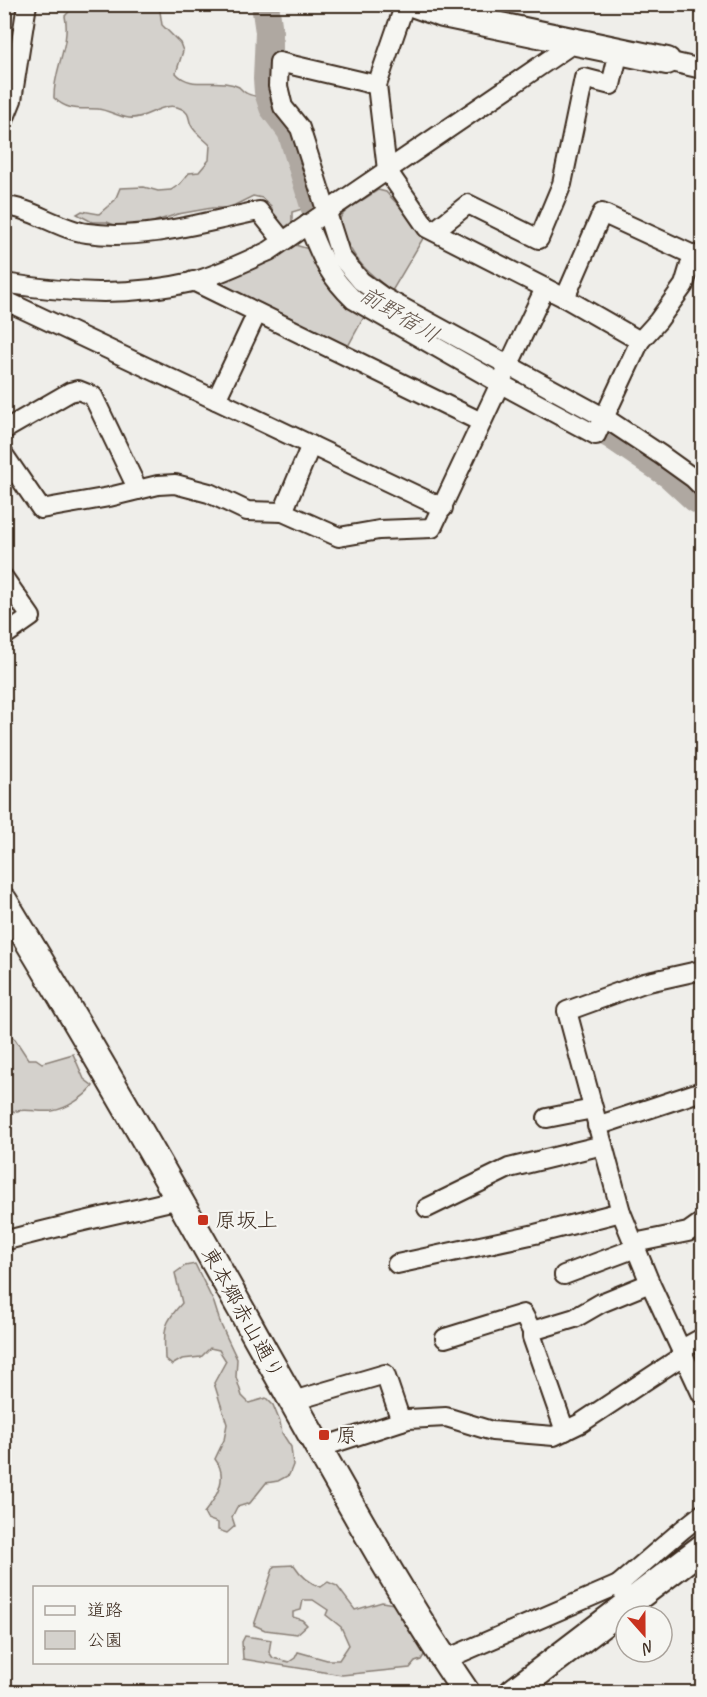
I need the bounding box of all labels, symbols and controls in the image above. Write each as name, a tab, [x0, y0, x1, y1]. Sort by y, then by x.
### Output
water label: 前野宿川	[355, 280, 444, 350]
place label: 原坂上	[215, 1207, 278, 1233]
marker: 原坂上	[196, 1213, 210, 1227]
street label: 東本郷赤山通り	[196, 1242, 290, 1384]
place label: 原	[336, 1422, 357, 1448]
marker: 原	[317, 1428, 331, 1442]
legend	[33, 1586, 228, 1664]
text: 道路	[87, 1599, 123, 1621]
north arrow	[614, 1604, 674, 1664]
text: 公園	[87, 1629, 123, 1651]
text: N	[638, 1636, 657, 1659]

